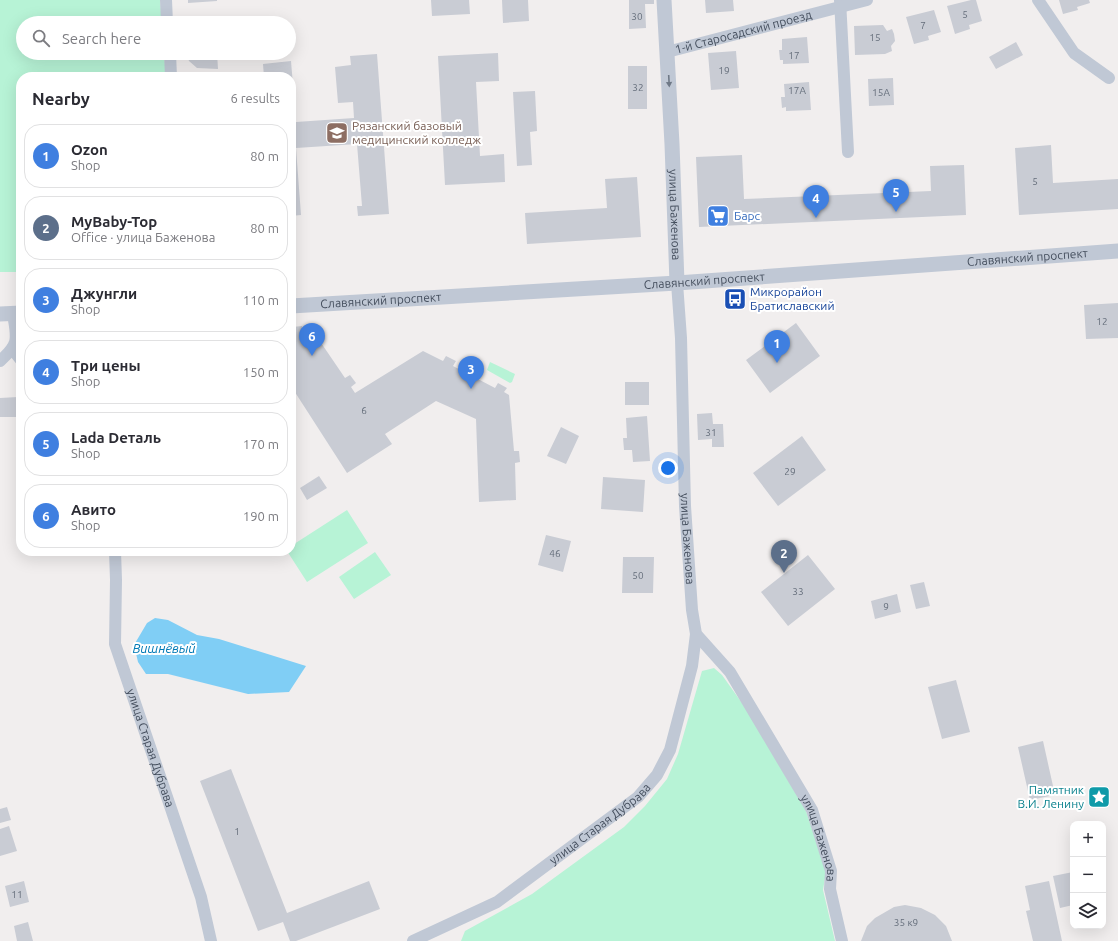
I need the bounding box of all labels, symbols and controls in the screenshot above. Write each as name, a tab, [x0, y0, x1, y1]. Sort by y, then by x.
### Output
street label: 1-й Старосадский проезд	[674, 8, 813, 56]
house number: 5	[962, 9, 968, 20]
house number: 30	[631, 11, 643, 22]
search box	[16, 16, 296, 60]
house number: 7	[920, 20, 926, 31]
icon: search	[30, 27, 52, 49]
text: Search here	[62, 30, 141, 47]
house number: 15	[869, 32, 881, 43]
house number: 17	[788, 50, 800, 61]
house number: 19	[718, 65, 730, 76]
one-way arrow	[665, 75, 672, 87]
house number: 32	[632, 82, 644, 93]
house number: 17А	[788, 85, 806, 96]
house number: 15А	[872, 87, 890, 98]
text: Nearby	[32, 89, 90, 108]
text: 6 results	[230, 91, 280, 105]
place label: Рязанский базовый медицинский колледж	[352, 119, 481, 146]
school or university icon: Рязанский базовый медицинский колледж	[324, 120, 350, 146]
text: Ozon	[71, 141, 108, 158]
text: 1	[42, 149, 50, 163]
text: 80 m	[250, 149, 279, 163]
text: Shop	[71, 158, 100, 172]
street label: улица Баженова	[667, 169, 683, 261]
house number: 5	[1032, 176, 1038, 187]
pin: 5	[883, 179, 909, 212]
pin: 4	[803, 185, 829, 218]
supermarket icon: Барс	[705, 203, 731, 229]
place label: Барс	[734, 209, 761, 222]
text: MyBaby-Top	[71, 213, 157, 230]
text: 2	[42, 221, 50, 235]
text: 80 m	[250, 221, 279, 235]
text: Office · улица Баженова	[71, 230, 215, 244]
street label: Славянский проспект	[966, 246, 1089, 268]
street label: Славянский проспект	[643, 270, 766, 291]
text: Джунгли	[71, 285, 137, 302]
place label: Микрорайон Братиславский	[750, 285, 835, 312]
bus stop icon: Микрорайон Братиславский	[722, 286, 748, 312]
street label: Славянский проспект	[320, 290, 442, 310]
text: 3	[42, 293, 50, 307]
text: 110 m	[243, 293, 279, 307]
text: Shop	[71, 302, 100, 316]
house number: 12	[1096, 316, 1108, 327]
pin: 6	[299, 323, 325, 356]
pin: 1	[764, 330, 790, 363]
pin: 3	[458, 356, 484, 389]
text: Три цены	[71, 357, 140, 374]
text: 4	[42, 365, 50, 379]
text: 150 m	[243, 365, 279, 379]
text: Shop	[71, 374, 100, 388]
house number: 6	[361, 405, 367, 416]
house number: 31	[705, 427, 717, 438]
text: Lada Dеталь	[71, 429, 161, 446]
text: 5	[42, 437, 50, 451]
text: 170 m	[243, 437, 279, 451]
text: Shop	[71, 446, 100, 460]
your location	[658, 458, 678, 478]
house number: 29	[784, 466, 796, 477]
street label: улица Баженова	[679, 493, 697, 585]
text: Авито	[71, 501, 116, 518]
text: 6	[42, 509, 50, 523]
text: 190 m	[243, 509, 279, 523]
text: Shop	[71, 518, 100, 532]
pin: 2	[771, 540, 797, 573]
house number: 46	[549, 548, 561, 559]
house number: 50	[632, 570, 644, 581]
house number: 33	[792, 586, 804, 597]
house number: 9	[883, 601, 889, 612]
water label: Вишнёвый	[133, 641, 195, 655]
street label: улица Старая Дубрава	[125, 687, 177, 809]
street label: улица Старая Дубрава	[547, 781, 653, 867]
place label: Памятник В.И. Ленину	[1018, 783, 1084, 810]
place icon: Памятник В.И. Ленину	[1086, 784, 1112, 810]
street label: улица Баженова	[798, 792, 838, 882]
map controls	[1070, 821, 1106, 929]
button: +	[1070, 821, 1106, 857]
house number: 1	[234, 826, 240, 837]
button: −	[1070, 857, 1106, 893]
house number: 11	[11, 889, 23, 900]
button: layers	[1070, 893, 1106, 929]
house number: 35 к9	[894, 917, 918, 928]

